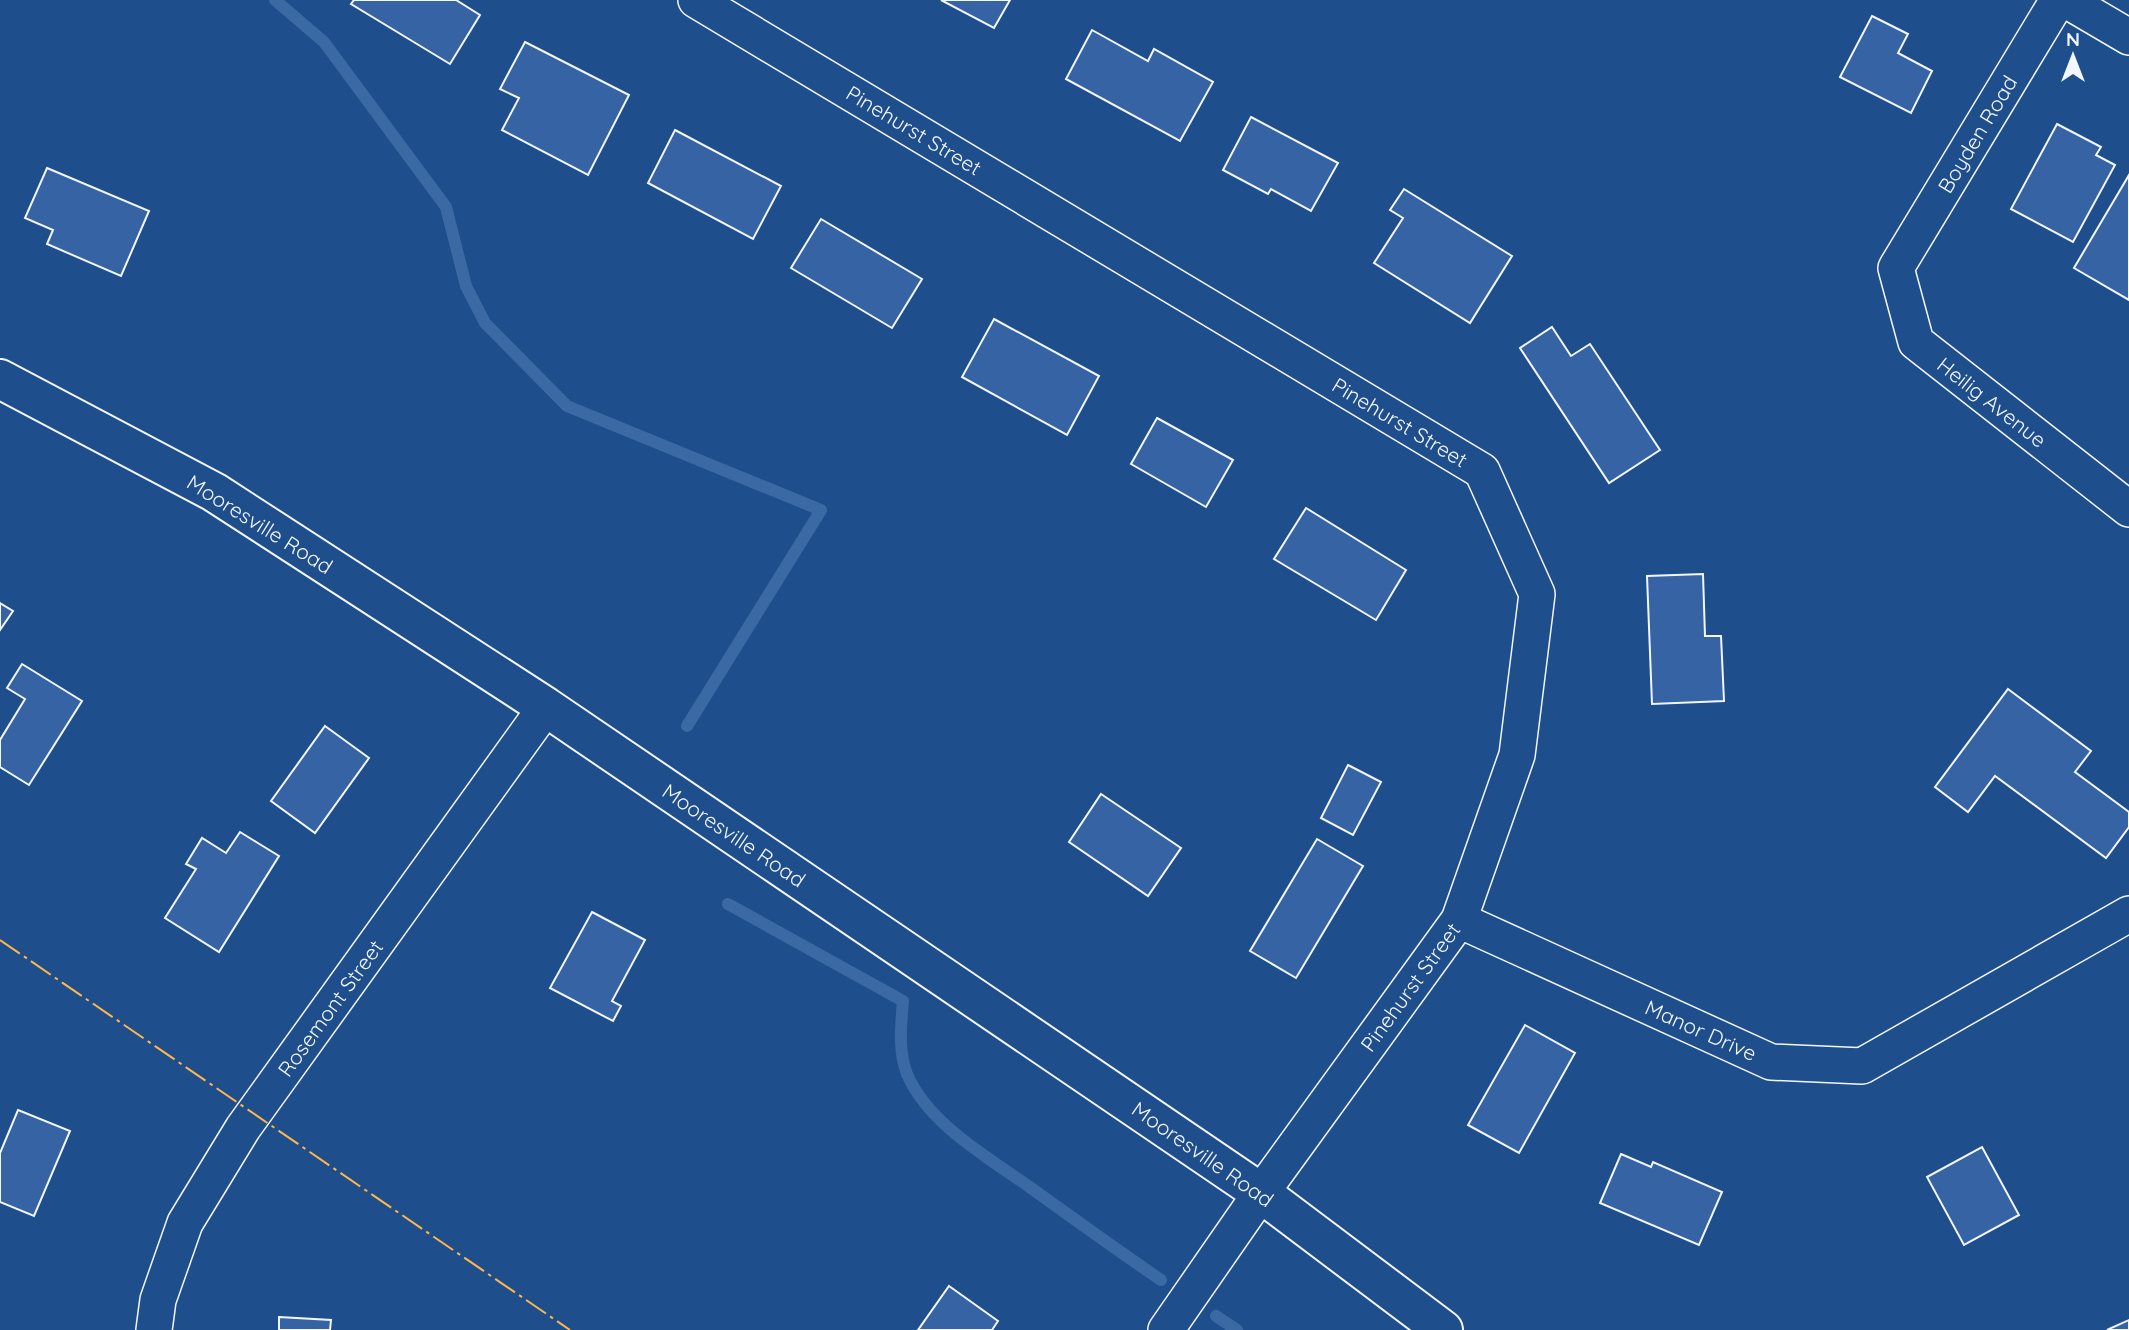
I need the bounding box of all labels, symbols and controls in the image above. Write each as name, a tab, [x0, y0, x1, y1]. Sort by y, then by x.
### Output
north arrow	[2038, 21, 2108, 91]
text: N	[2066, 27, 2080, 51]
street label: Boyden Road	[1932, 70, 2022, 198]
street label: Pinehurst Street	[842, 79, 986, 181]
street label: Heilig Avenue	[1932, 351, 2052, 453]
street label: Pinehurst Street	[1328, 371, 1472, 473]
street label: Mooresville Road	[182, 469, 338, 579]
street label: Mooresville Road	[658, 778, 810, 892]
street label: Pinehurst Street	[1354, 917, 1466, 1057]
street label: Rosemont Street	[272, 935, 388, 1081]
street label: Manor Drive	[1641, 994, 1761, 1066]
street label: Mooresville Road	[1127, 1096, 1279, 1212]

